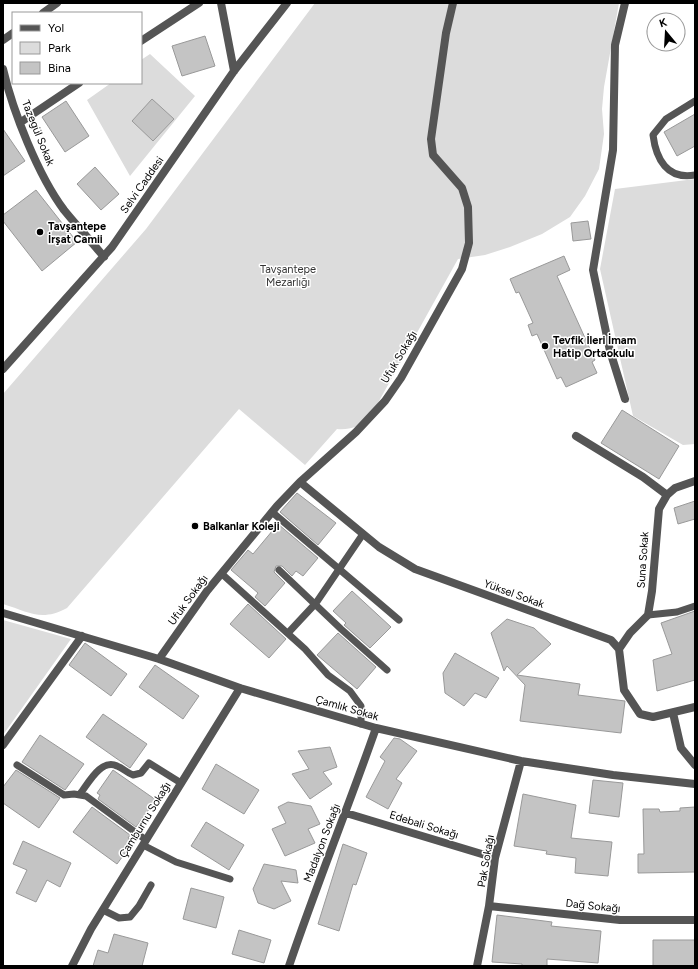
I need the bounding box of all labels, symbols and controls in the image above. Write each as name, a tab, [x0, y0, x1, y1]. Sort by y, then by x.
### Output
legend	[12, 12, 142, 84]
north arrow	[646, 12, 686, 52]
text: K	[658, 15, 669, 30]
text: Yol	[48, 21, 64, 35]
text: Park	[48, 41, 71, 55]
text: Bina	[48, 61, 71, 75]
street label: Tazegül Sokak	[19, 98, 57, 168]
street label: Selvi Caddesi	[118, 154, 166, 216]
place label: Tavşantepe İrşat Camii	[48, 220, 106, 246]
marker: Tavşantepe İrşat Camii	[35, 227, 45, 237]
park label: Tavşantepe Mezarlığı	[260, 263, 316, 289]
street label: Ufuk Sokağı	[378, 328, 420, 386]
place label: Tevfik İleri İmam Hatip Ortaokulu	[553, 333, 637, 360]
marker: Tevfik İleri İmam Hatip Ortaokulu	[540, 341, 550, 351]
place label: Balkanlar Koleji	[203, 520, 280, 533]
marker: Balkanlar Koleji	[190, 521, 200, 531]
street label: Suna Sokak	[635, 531, 652, 589]
street label: Ufuk Sokağı	[165, 572, 211, 628]
street label: Yüksel Sokak	[482, 577, 547, 611]
street label: Çamlık Sokak	[314, 693, 381, 723]
street label: Çamburnu Sokağı	[116, 780, 174, 860]
street label: Madalyon Sokağı	[301, 802, 343, 884]
street label: Edebali Sokağı	[388, 808, 460, 842]
street label: Pak Sokağı	[475, 834, 497, 888]
street label: Dağ Sokağı	[565, 897, 621, 915]

